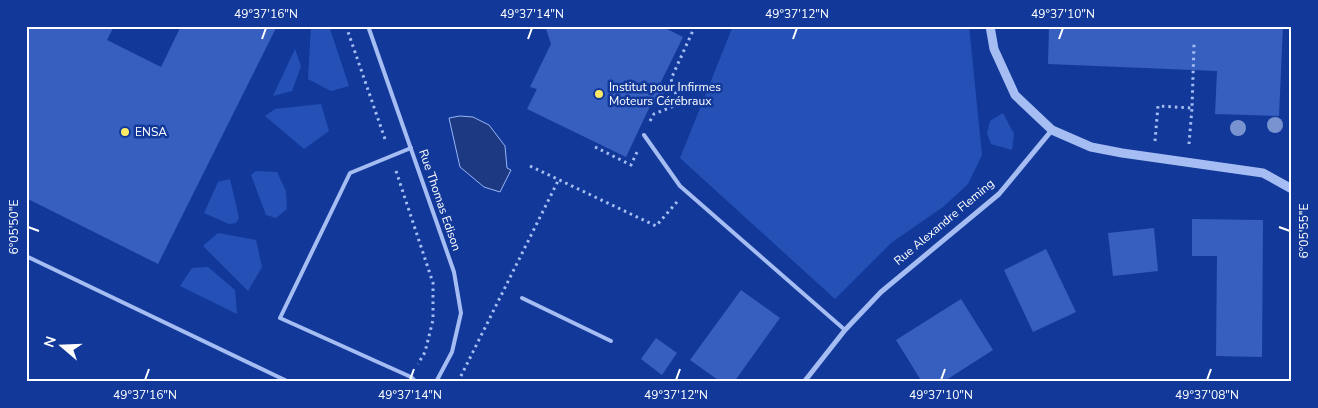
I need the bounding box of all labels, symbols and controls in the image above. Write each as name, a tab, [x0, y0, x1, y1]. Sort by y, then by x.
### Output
text: 49°37'16"N	[234, 6, 298, 22]
text: 49°37'14"N	[500, 6, 564, 22]
text: 49°37'12"N	[765, 6, 829, 22]
text: 49°37'10"N	[1031, 6, 1095, 22]
place label: Institut pour Infirmes Moteurs Cérébraux	[609, 79, 721, 109]
marker: Institut pour Infirmes Moteurs Cérébraux	[593, 88, 605, 100]
place label: ENSA	[135, 124, 167, 140]
marker: ENSA	[119, 126, 131, 138]
street label: Rue Thomas Edison	[415, 147, 465, 253]
street label: Rue Alexandre Fleming	[890, 175, 998, 269]
text: 6°05'50"E	[6, 200, 22, 254]
text: 6°05'55"E	[1296, 204, 1312, 258]
north arrow	[38, 320, 88, 370]
text: N	[39, 334, 61, 350]
text: 49°37'16"N	[113, 387, 177, 403]
text: 49°37'14"N	[378, 387, 442, 403]
text: 49°37'12"N	[644, 387, 708, 403]
text: 49°37'10"N	[909, 387, 973, 403]
text: 49°37'08"N	[1175, 387, 1239, 403]

